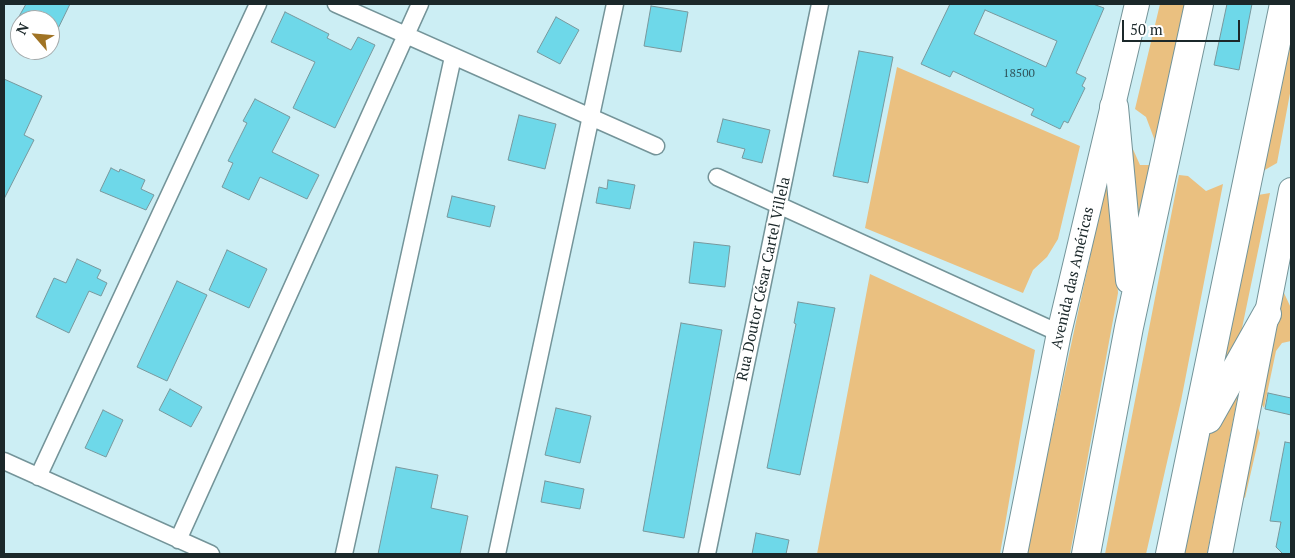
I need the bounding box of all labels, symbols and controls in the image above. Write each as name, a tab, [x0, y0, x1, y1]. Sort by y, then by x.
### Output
north arrow	[10, 10, 60, 60]
scale bar	[1125, 10, 1242, 42]
text: N	[11, 19, 33, 37]
text: 50 m	[1130, 19, 1163, 39]
house number: 18500	[1003, 67, 1035, 81]
street label: Rua Doutor César Cartel Villela	[734, 175, 794, 383]
street label: Avenida das Américas	[1048, 205, 1098, 351]

